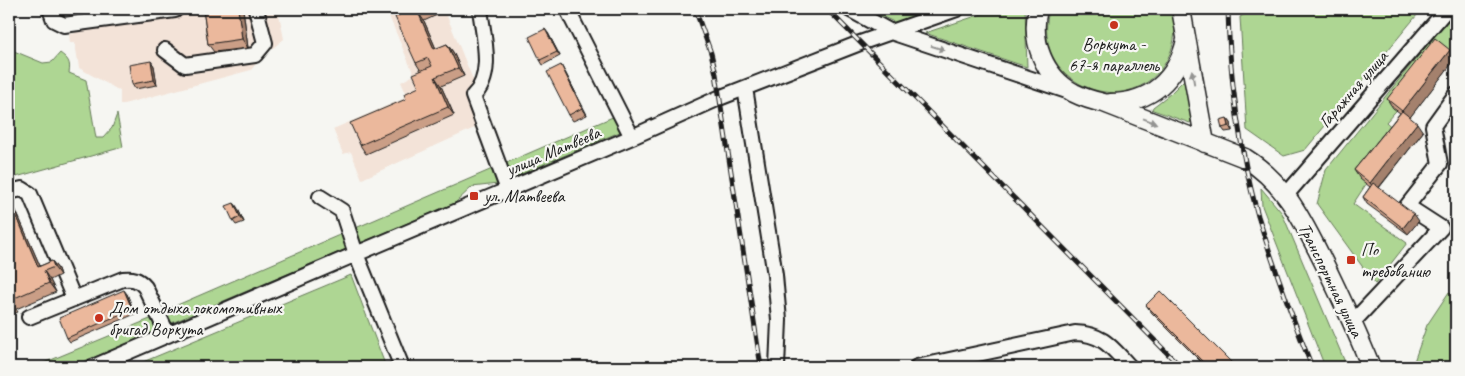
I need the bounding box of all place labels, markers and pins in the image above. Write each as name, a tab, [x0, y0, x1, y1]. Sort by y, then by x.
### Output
marker: Воркута - 67-я параллель	[1108, 19, 1120, 31]
place label: Воркута - 67-я параллель	[1069, 33, 1161, 76]
place label: ул. Матвеева	[483, 185, 566, 207]
marker: ул. Матвеева	[468, 190, 480, 202]
place label: По требованию	[1361, 239, 1431, 282]
marker: По требованию	[1345, 254, 1357, 266]
place label: Дом отдыха локомотивных бригад Воркута	[109, 297, 283, 340]
marker: Дом отдыха локомотивных бригад Воркута	[93, 312, 105, 324]

